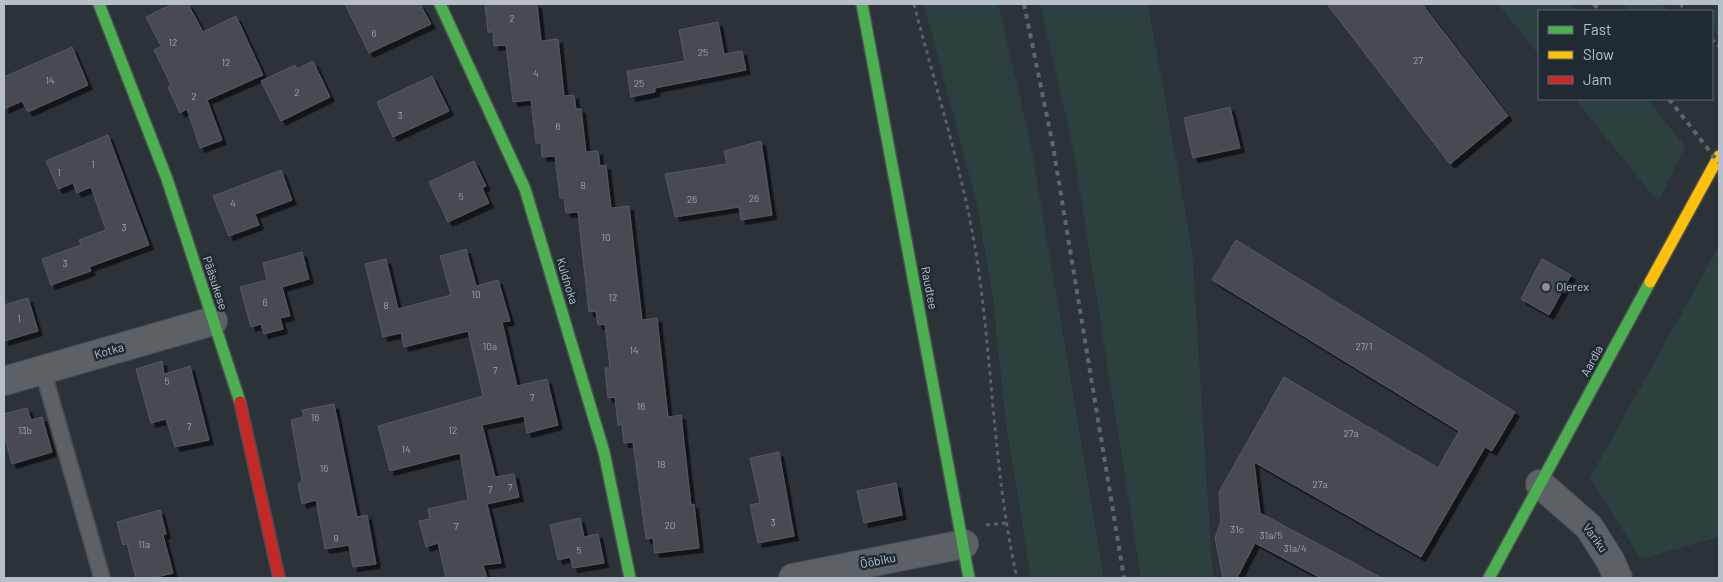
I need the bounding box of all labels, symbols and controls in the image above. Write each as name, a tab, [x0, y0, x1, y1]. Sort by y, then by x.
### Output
legend	[1538, 10, 1713, 100]
house number: 2	[509, 12, 515, 24]
text: Fast	[1583, 20, 1611, 38]
house number: 6	[371, 27, 377, 39]
house number: 12	[169, 36, 177, 48]
text: Slow	[1583, 45, 1614, 63]
house number: 25	[698, 46, 708, 58]
house number: 27	[1413, 54, 1423, 66]
house number: 12	[222, 56, 230, 68]
house number: 4	[533, 67, 539, 79]
text: Jam	[1583, 70, 1612, 88]
house number: 14	[45, 74, 55, 86]
house number: 25	[634, 77, 644, 89]
house number: 2	[294, 86, 300, 98]
house number: 2	[191, 90, 197, 102]
house number: 3	[397, 109, 403, 121]
house number: 6	[555, 120, 561, 132]
house number: 1	[91, 158, 95, 170]
house number: 1	[57, 166, 61, 178]
house number: 8	[580, 179, 586, 191]
house number: 5	[458, 190, 464, 202]
house number: 26	[749, 192, 759, 204]
house number: 26	[687, 193, 697, 205]
house number: 4	[230, 197, 236, 209]
house number: 3	[121, 221, 127, 233]
house number: 10	[601, 231, 611, 243]
street label: Pääsukese	[201, 254, 231, 311]
street label: Kuldnoka	[554, 256, 582, 306]
house number: 3	[62, 257, 68, 269]
street label: Raudtee	[919, 265, 941, 310]
place label: Olerex	[1556, 279, 1589, 293]
marker: Olerex	[1540, 281, 1552, 293]
house number: 10	[471, 288, 481, 300]
house number: 12	[609, 291, 617, 303]
house number: 6	[262, 296, 268, 308]
house number: 8	[383, 299, 389, 311]
house number: 1	[17, 312, 21, 324]
street label: Kotka	[92, 339, 125, 361]
house number: 10a	[483, 340, 497, 352]
house number: 27/1	[1356, 340, 1373, 352]
street label: Aardla	[1577, 343, 1605, 378]
house number: 14	[629, 344, 639, 356]
house number: 7	[493, 364, 498, 376]
house number: 5	[164, 375, 170, 387]
house number: 7	[530, 391, 535, 403]
house number: 16	[637, 400, 645, 412]
house number: 16	[311, 411, 319, 423]
house number: 7	[187, 420, 192, 432]
house number: 13b	[18, 424, 32, 436]
house number: 12	[449, 424, 457, 436]
house number: 27a	[1343, 427, 1359, 439]
house number: 14	[401, 443, 411, 455]
house number: 18	[657, 458, 665, 470]
house number: 16	[320, 462, 328, 474]
house number: 27a	[1312, 478, 1328, 490]
house number: 7	[508, 481, 513, 493]
house number: 7	[488, 483, 493, 495]
house number: 3	[770, 516, 776, 528]
house number: 20	[664, 519, 676, 531]
house number: 7	[454, 520, 459, 532]
street label: Variku	[1581, 520, 1611, 555]
house number: 31c	[1230, 523, 1244, 535]
house number: 31a/5	[1260, 529, 1282, 541]
house number: 9	[333, 532, 339, 544]
house number: 11a	[138, 538, 150, 550]
house number: 31a/4	[1283, 542, 1307, 554]
house number: 5	[576, 544, 582, 556]
street label: Ööbiku	[859, 550, 897, 570]

